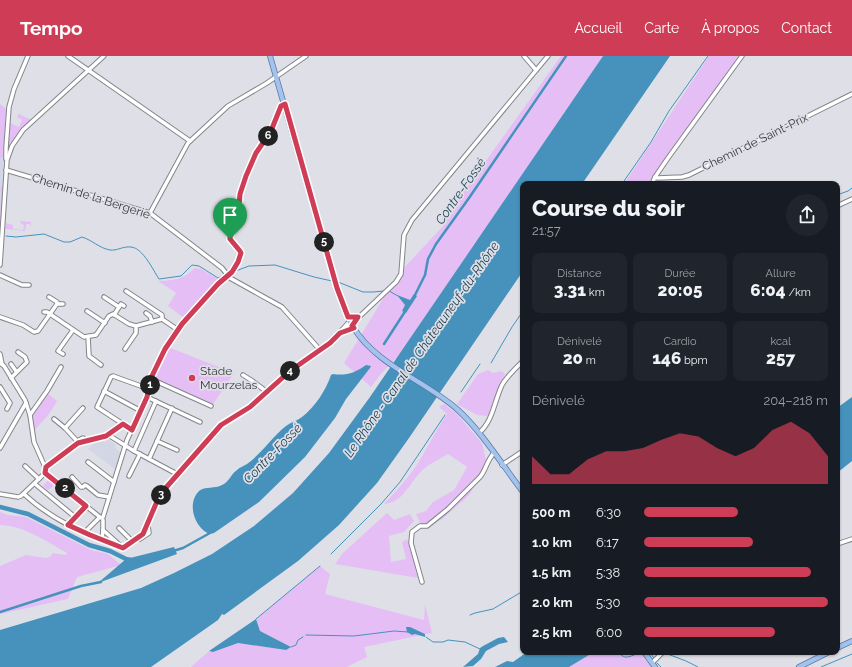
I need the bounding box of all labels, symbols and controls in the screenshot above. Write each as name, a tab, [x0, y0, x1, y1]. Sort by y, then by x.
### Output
text: Tempo	[20, 17, 83, 39]
text: Accueil	[574, 20, 622, 36]
text: Carte	[644, 20, 679, 36]
text: À propos	[701, 20, 759, 36]
text: Contact	[781, 20, 832, 36]
street label: Chemin de Saint-Prix	[700, 110, 810, 174]
pin: 6	[258, 126, 278, 146]
text: 6	[265, 129, 271, 142]
water label: Contre-Fossé	[432, 155, 489, 227]
street label: Chemin de la Bergerie	[30, 170, 152, 222]
button: share	[786, 194, 828, 236]
text: Course du soir	[532, 195, 685, 221]
pin	[213, 198, 247, 239]
icon: arrive	[219, 204, 241, 226]
text: 21:57	[532, 223, 561, 238]
pin: 5	[314, 232, 334, 252]
text: 5	[321, 235, 327, 248]
water label: Le Rhône - Canal de Châteauneuf-du-Rhône	[341, 239, 502, 460]
text: Distance	[557, 267, 601, 280]
text: Durée	[664, 267, 695, 280]
text: Allure	[766, 267, 796, 280]
text: 3.31	[554, 280, 586, 300]
text: 20:05	[658, 280, 702, 300]
text: 6:04	[750, 280, 786, 300]
text: km	[586, 286, 605, 299]
text: /km	[786, 286, 811, 299]
text: Dénivelé	[557, 335, 602, 348]
text: Cardio	[663, 335, 697, 348]
text: kcal	[770, 335, 791, 348]
text: 20	[563, 348, 583, 368]
text: 146	[652, 348, 681, 368]
text: 257	[766, 348, 795, 368]
text: m	[583, 354, 596, 367]
text: bpm	[681, 354, 708, 367]
pin: 4	[280, 361, 300, 381]
place label: Stade Mourzelas	[200, 364, 258, 392]
text: 4	[287, 364, 293, 377]
marker: Stade Mourzelas	[187, 373, 197, 383]
pin: 1	[140, 375, 160, 395]
text: 1	[147, 378, 153, 391]
text: Dénivelé	[532, 393, 585, 408]
text: 204–218 m	[764, 393, 828, 408]
water label: Contre-Fossé	[240, 420, 305, 486]
pin: 2	[55, 478, 75, 498]
text: 2	[62, 481, 68, 494]
pin: 3	[151, 485, 171, 505]
text: 3	[158, 488, 164, 501]
text: 500 m	[532, 505, 570, 520]
text: 6:30	[596, 505, 621, 520]
text: 1.0 km	[532, 535, 572, 550]
text: 6:17	[596, 535, 619, 550]
text: 1.5 km	[532, 565, 571, 580]
text: 5:38	[596, 565, 620, 580]
text: 2.0 km	[532, 595, 573, 610]
text: 5:30	[596, 595, 620, 610]
text: 2.5 km	[532, 625, 572, 640]
text: 6:00	[596, 625, 622, 640]

